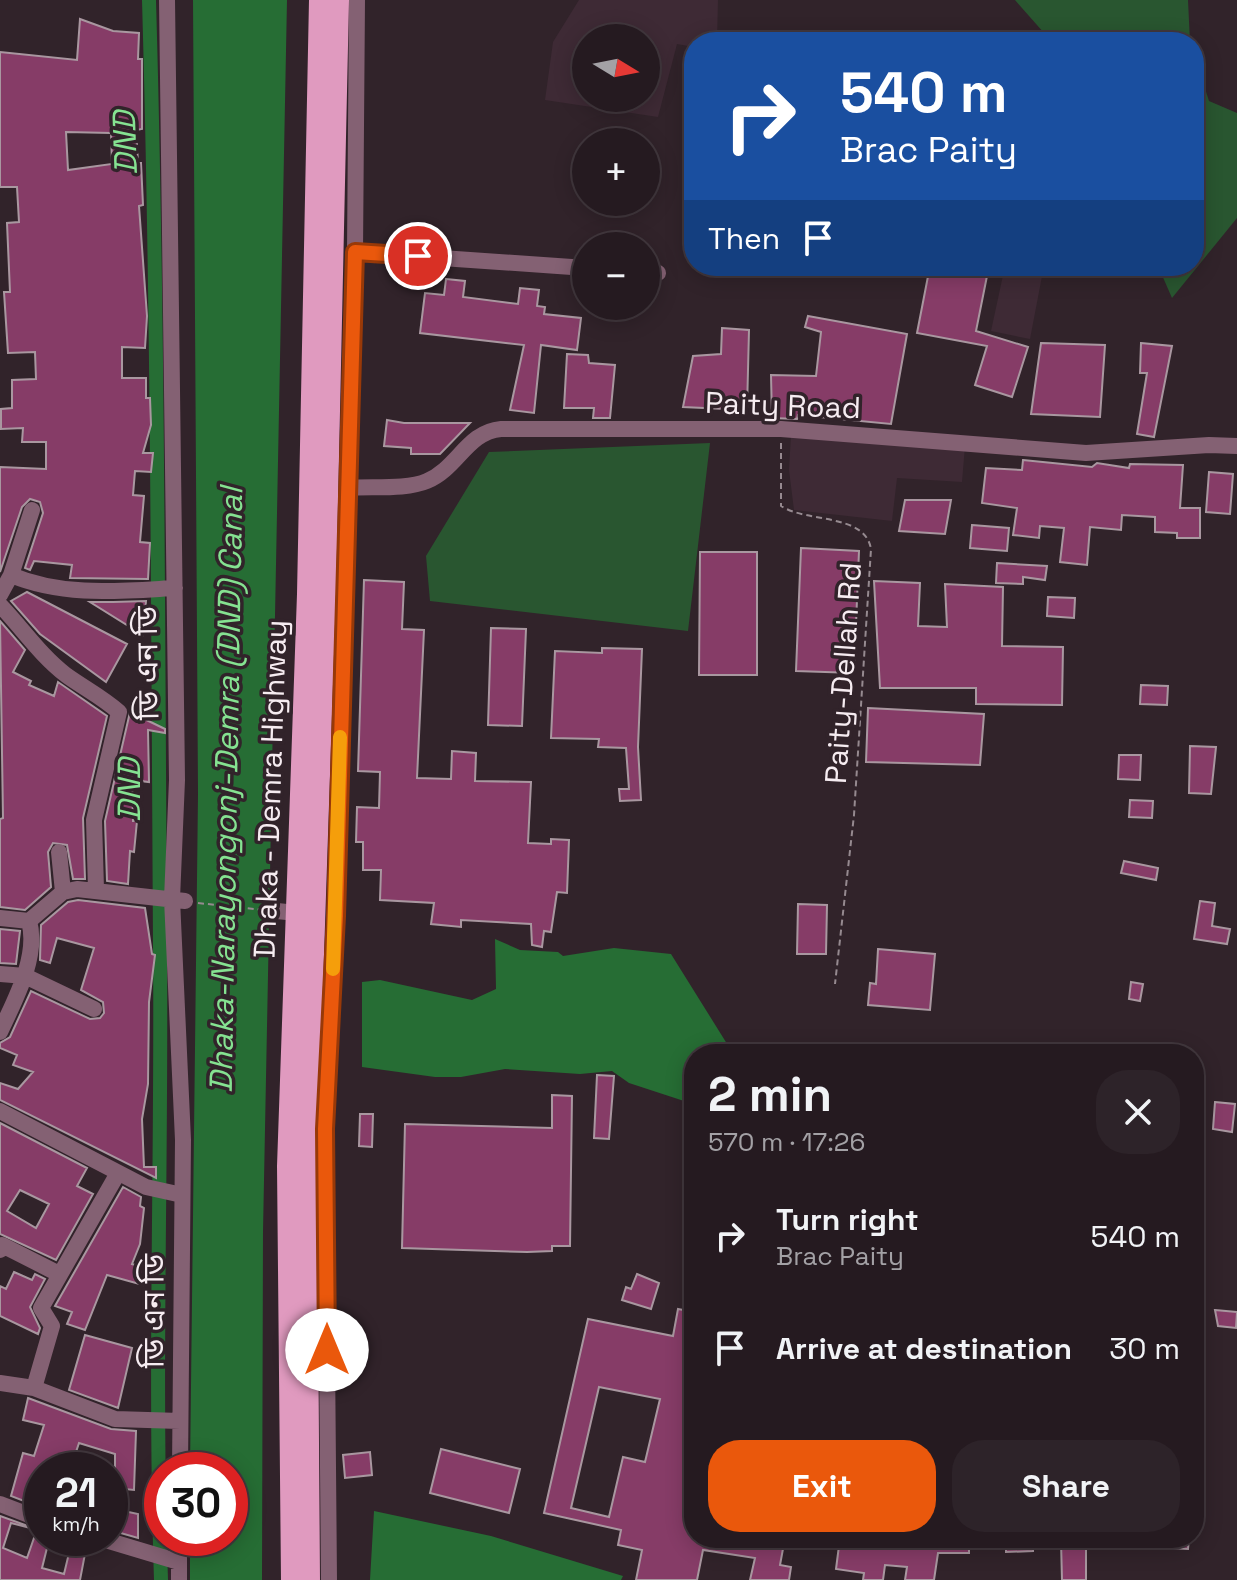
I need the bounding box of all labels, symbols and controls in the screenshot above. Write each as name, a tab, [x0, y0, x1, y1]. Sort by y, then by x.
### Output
north arrow	[572, 24, 660, 112]
map controls	[572, 24, 660, 320]
text: 540 m	[840, 57, 1008, 128]
icon: right	[708, 64, 812, 168]
water label: DND	[104, 108, 146, 176]
text: Brac Paity	[840, 127, 1017, 173]
button: +	[572, 128, 660, 216]
icon: arrive	[796, 216, 840, 260]
text: Then	[708, 219, 780, 258]
pin	[384, 222, 452, 290]
button: −	[572, 232, 660, 320]
icon: arrive	[396, 234, 440, 278]
street label: Paity Road	[704, 383, 862, 427]
water label: Dhaka-Narayongonj-Demra (DND) Canal	[201, 484, 251, 1093]
street label: Paity-Dellah Rd	[816, 561, 870, 785]
street label: ডি এন ডি	[126, 605, 168, 721]
street label: Dhaka - Demra Highway	[245, 619, 295, 959]
water label: DND	[109, 755, 149, 822]
text: 2 min	[708, 1064, 832, 1125]
button: close	[1096, 1070, 1180, 1154]
text: 570 m · 17:26	[708, 1125, 865, 1159]
text: Turn right	[776, 1200, 919, 1239]
icon: right	[708, 1214, 752, 1258]
text: 540 m	[1091, 1217, 1180, 1256]
text: Brac Paity	[776, 1239, 904, 1273]
street label: ডি এন ডি	[134, 1253, 173, 1369]
position arrow	[285, 1308, 369, 1392]
icon: arrive	[708, 1326, 752, 1370]
text: Arrive at destination	[776, 1329, 1072, 1368]
text: 30 m	[1109, 1329, 1180, 1368]
button: Exit	[708, 1440, 936, 1532]
button: Share	[952, 1440, 1180, 1532]
speed limit sign: 30	[144, 1452, 248, 1556]
text: 21	[55, 1468, 97, 1519]
text: km/h	[52, 1511, 100, 1537]

